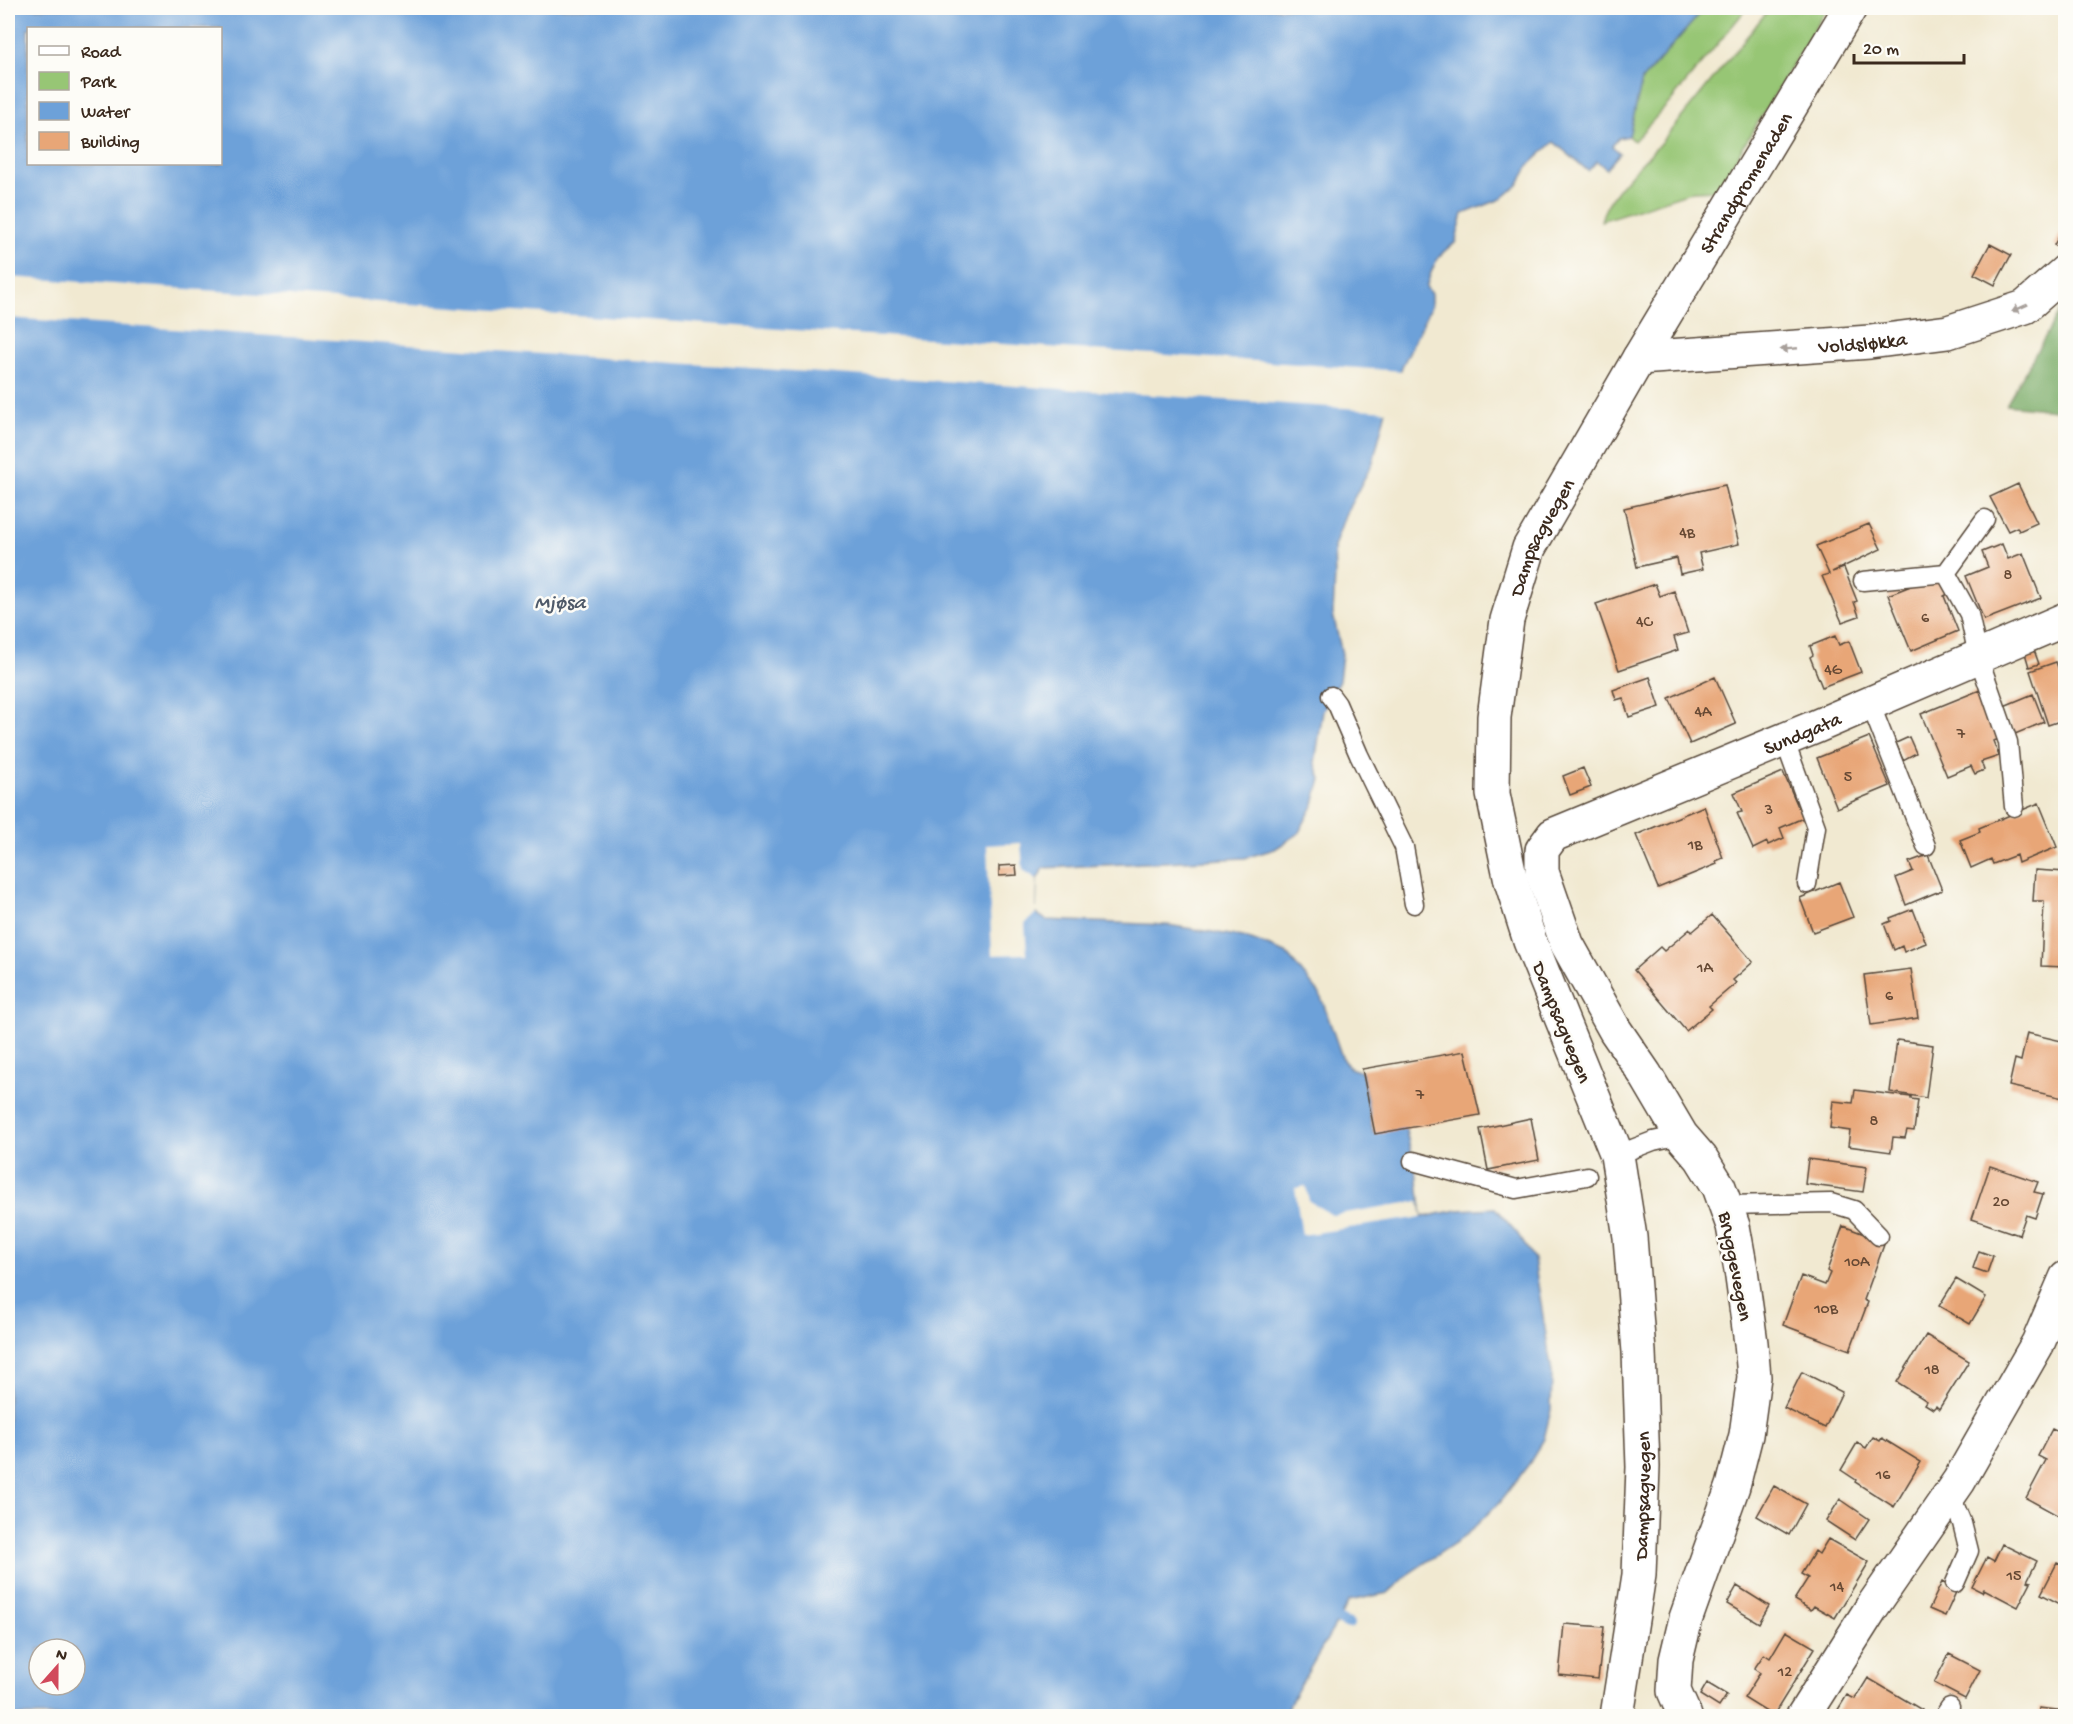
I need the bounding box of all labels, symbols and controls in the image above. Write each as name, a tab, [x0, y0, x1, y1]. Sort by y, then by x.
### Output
legend	[27, 27, 222, 165]
scale bar	[1854, 27, 1964, 65]
text: 20 m	[1863, 40, 1899, 61]
text: Road	[81, 43, 122, 64]
text: Park	[80, 73, 117, 94]
text: Water	[81, 103, 131, 124]
street label: Strandpromenaden	[1697, 109, 1800, 259]
text: Building	[80, 133, 140, 154]
one-way arrow	[2012, 303, 2029, 312]
street label: Voldsløkka	[1817, 329, 1909, 361]
one-way arrow	[1779, 344, 1798, 354]
street label: Dampsagvegen	[1506, 475, 1582, 602]
house number: 4B	[1679, 525, 1696, 544]
house number: 8	[2004, 567, 2013, 586]
water label: Mjøsa	[535, 592, 587, 617]
house number: 6	[1921, 610, 1930, 629]
house number: 4C	[1636, 614, 1653, 633]
house number: 4G	[1824, 662, 1843, 681]
house number: 4A	[1694, 704, 1713, 723]
street label: Sundgata	[1761, 709, 1846, 762]
house number: 7	[1956, 726, 1966, 745]
house number: 5	[1844, 769, 1852, 788]
house number: 3	[1764, 802, 1773, 821]
house number: 1B	[1687, 837, 1703, 856]
street label: Dampsagvegen	[1524, 958, 1595, 1088]
house number: 1A	[1696, 960, 1715, 979]
house number: 6	[1885, 988, 1894, 1007]
house number: 7	[1415, 1087, 1425, 1106]
house number: 8	[1870, 1113, 1879, 1132]
house number: 20	[1993, 1194, 2009, 1213]
street label: Bryggevegen	[1712, 1209, 1755, 1324]
house number: 10A	[1844, 1254, 1871, 1273]
house number: 10B	[1813, 1301, 1839, 1320]
house number: 18	[1923, 1362, 1940, 1381]
street label: Dampsagvegen	[1631, 1431, 1658, 1563]
house number: 16	[1875, 1467, 1891, 1486]
house number: 15	[2006, 1568, 2021, 1587]
house number: 14	[1829, 1579, 1844, 1598]
north arrow	[27, 1637, 87, 1697]
text: N	[53, 1646, 70, 1667]
house number: 12	[1777, 1664, 1792, 1683]

